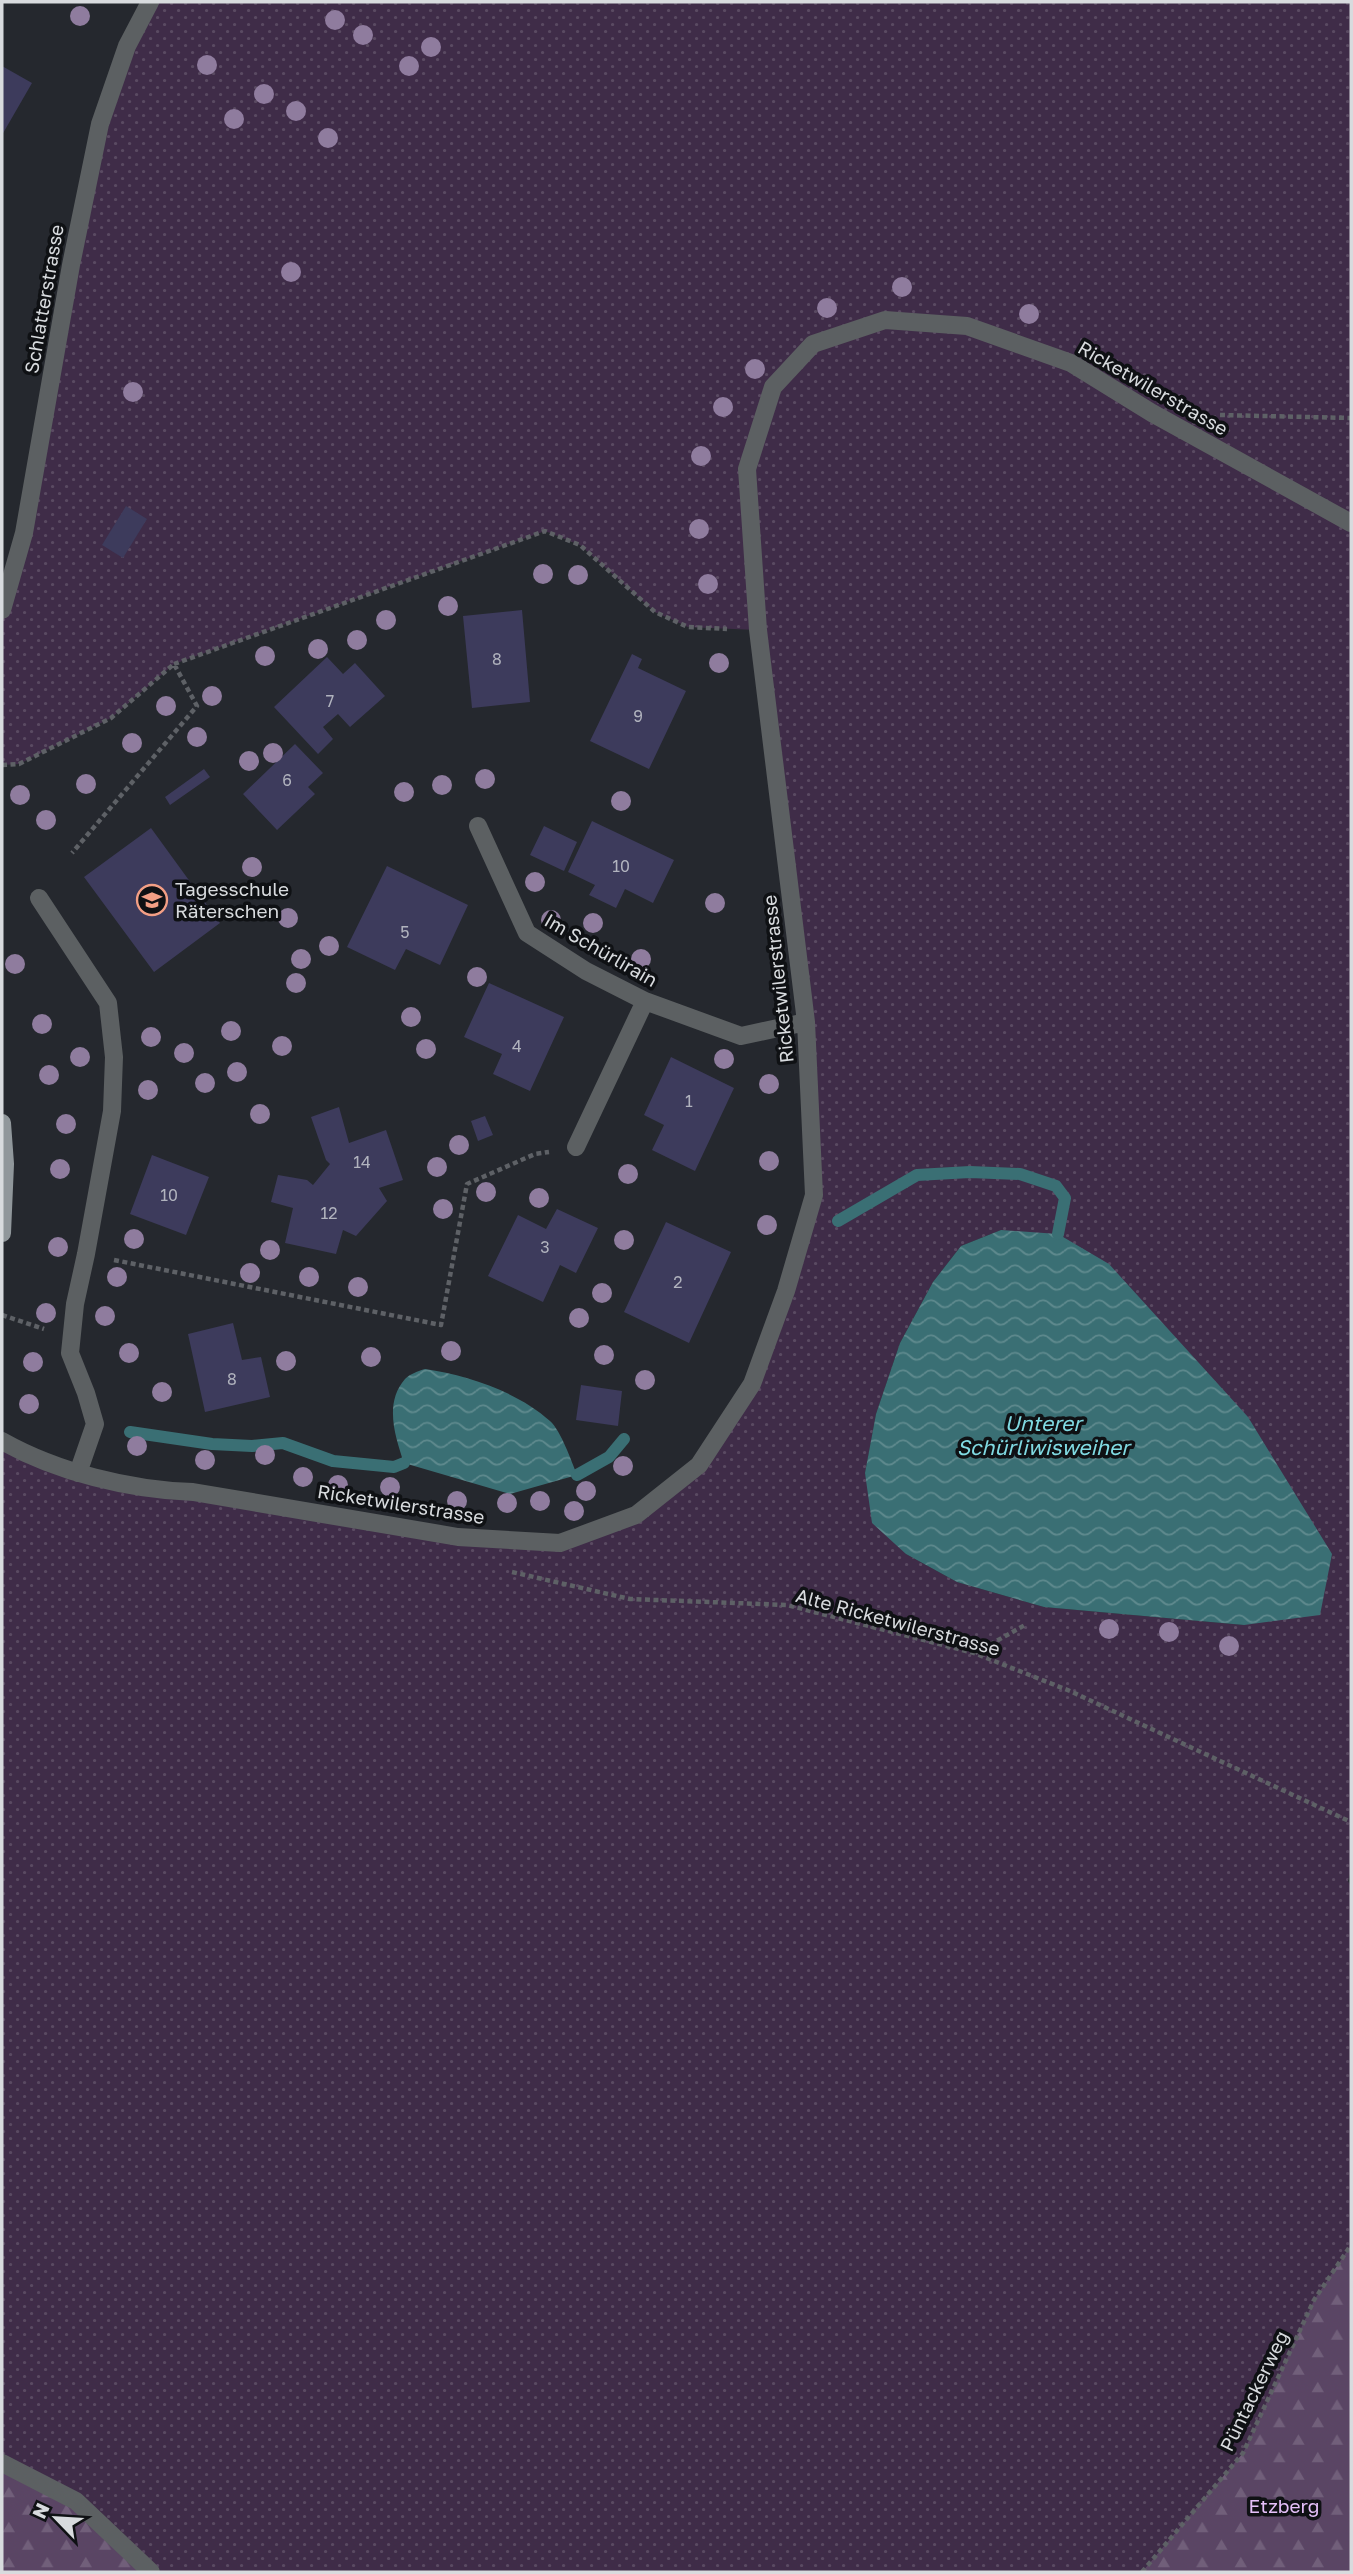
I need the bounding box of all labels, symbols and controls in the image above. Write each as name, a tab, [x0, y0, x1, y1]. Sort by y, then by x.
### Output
street label: Schlatterstrasse	[19, 223, 68, 375]
street label: Ricketwilerstrasse	[1074, 335, 1232, 440]
house number: 8	[492, 649, 502, 669]
house number: 7	[326, 691, 334, 711]
house number: 9	[633, 706, 643, 726]
house number: 6	[282, 770, 292, 790]
house number: 10	[612, 856, 630, 876]
place label: Tagesschule Räterschen	[175, 877, 289, 922]
school or university icon: Tagesschule Räterschen	[135, 883, 169, 917]
street label: Ricketwilerstrasse	[757, 894, 798, 1064]
street label: Im Schürlirain	[541, 908, 662, 991]
house number: 5	[400, 922, 410, 942]
house number: 4	[512, 1036, 522, 1056]
house number: 1	[685, 1091, 693, 1111]
house number: 14	[353, 1152, 371, 1172]
house number: 10	[160, 1185, 178, 1205]
house number: 12	[320, 1203, 338, 1223]
house number: 3	[540, 1237, 550, 1257]
house number: 2	[673, 1272, 683, 1292]
house number: 8	[227, 1369, 237, 1389]
water label: Unterer Schürliwisweiher	[957, 1410, 1132, 1460]
street label: Ricketwilerstrasse	[316, 1479, 486, 1528]
street label: Alte Ricketwilerstrasse	[793, 1583, 1003, 1660]
street label: Püntackerweg	[1214, 2327, 1293, 2455]
north arrow	[21, 2483, 91, 2553]
park label: Etzberg	[1249, 2494, 1319, 2517]
text: N	[27, 2499, 54, 2522]

